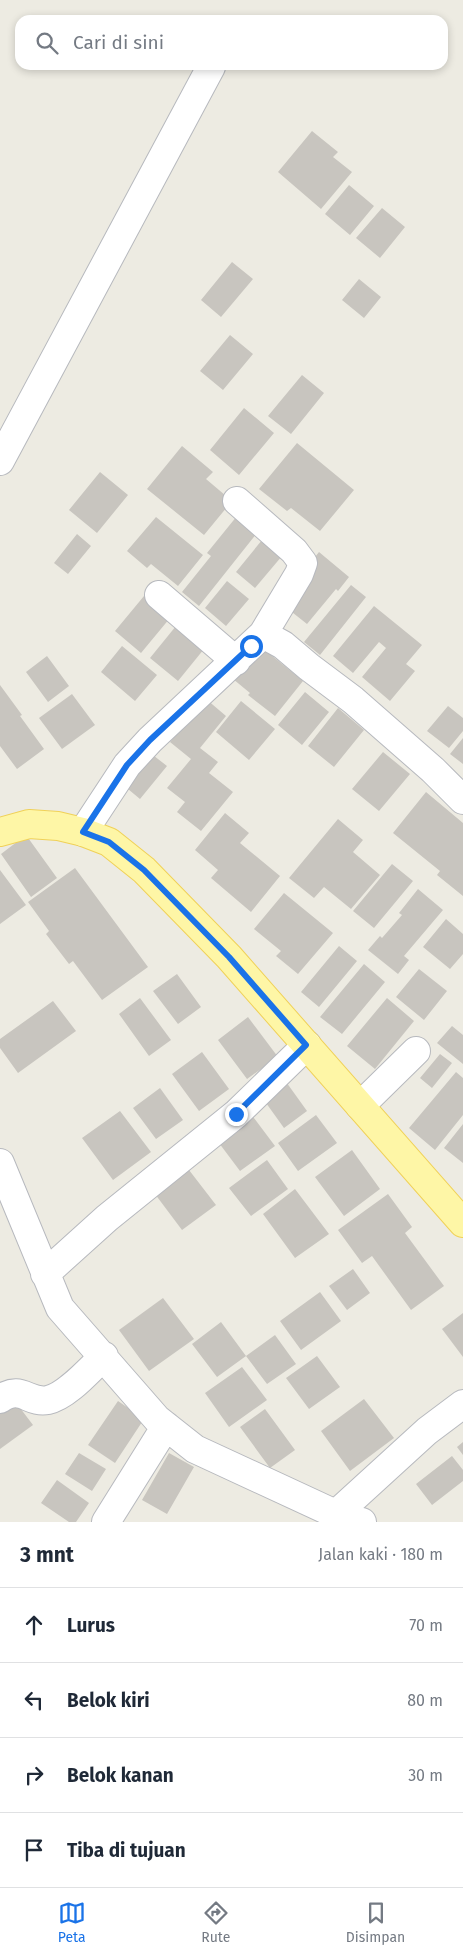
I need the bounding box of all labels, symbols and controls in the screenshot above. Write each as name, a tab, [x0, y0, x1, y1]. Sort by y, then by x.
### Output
search box	[15, 15, 448, 70]
icon: search	[33, 29, 61, 57]
text: Cari di sini	[73, 31, 164, 54]
route start	[240, 635, 263, 658]
route end	[225, 1103, 248, 1126]
text: 3 mnt	[20, 1542, 74, 1568]
text: Jalan kaki · 180 m	[318, 1545, 443, 1564]
icon: ahead	[20, 1611, 48, 1639]
text: Lurus	[67, 1614, 115, 1637]
text: 70 m	[409, 1616, 443, 1635]
icon: left	[20, 1686, 48, 1714]
text: Belok kiri	[67, 1689, 150, 1712]
text: 80 m	[407, 1691, 443, 1710]
icon: right	[20, 1761, 48, 1789]
text: Belok kanan	[67, 1764, 174, 1787]
text: 30 m	[408, 1766, 443, 1785]
icon: arrive	[20, 1836, 48, 1864]
text: Tiba di tujuan	[67, 1839, 186, 1862]
tab: Peta	[58, 1899, 86, 1946]
tab: Rute	[201, 1899, 230, 1946]
tab: Disimpan	[346, 1899, 405, 1946]

